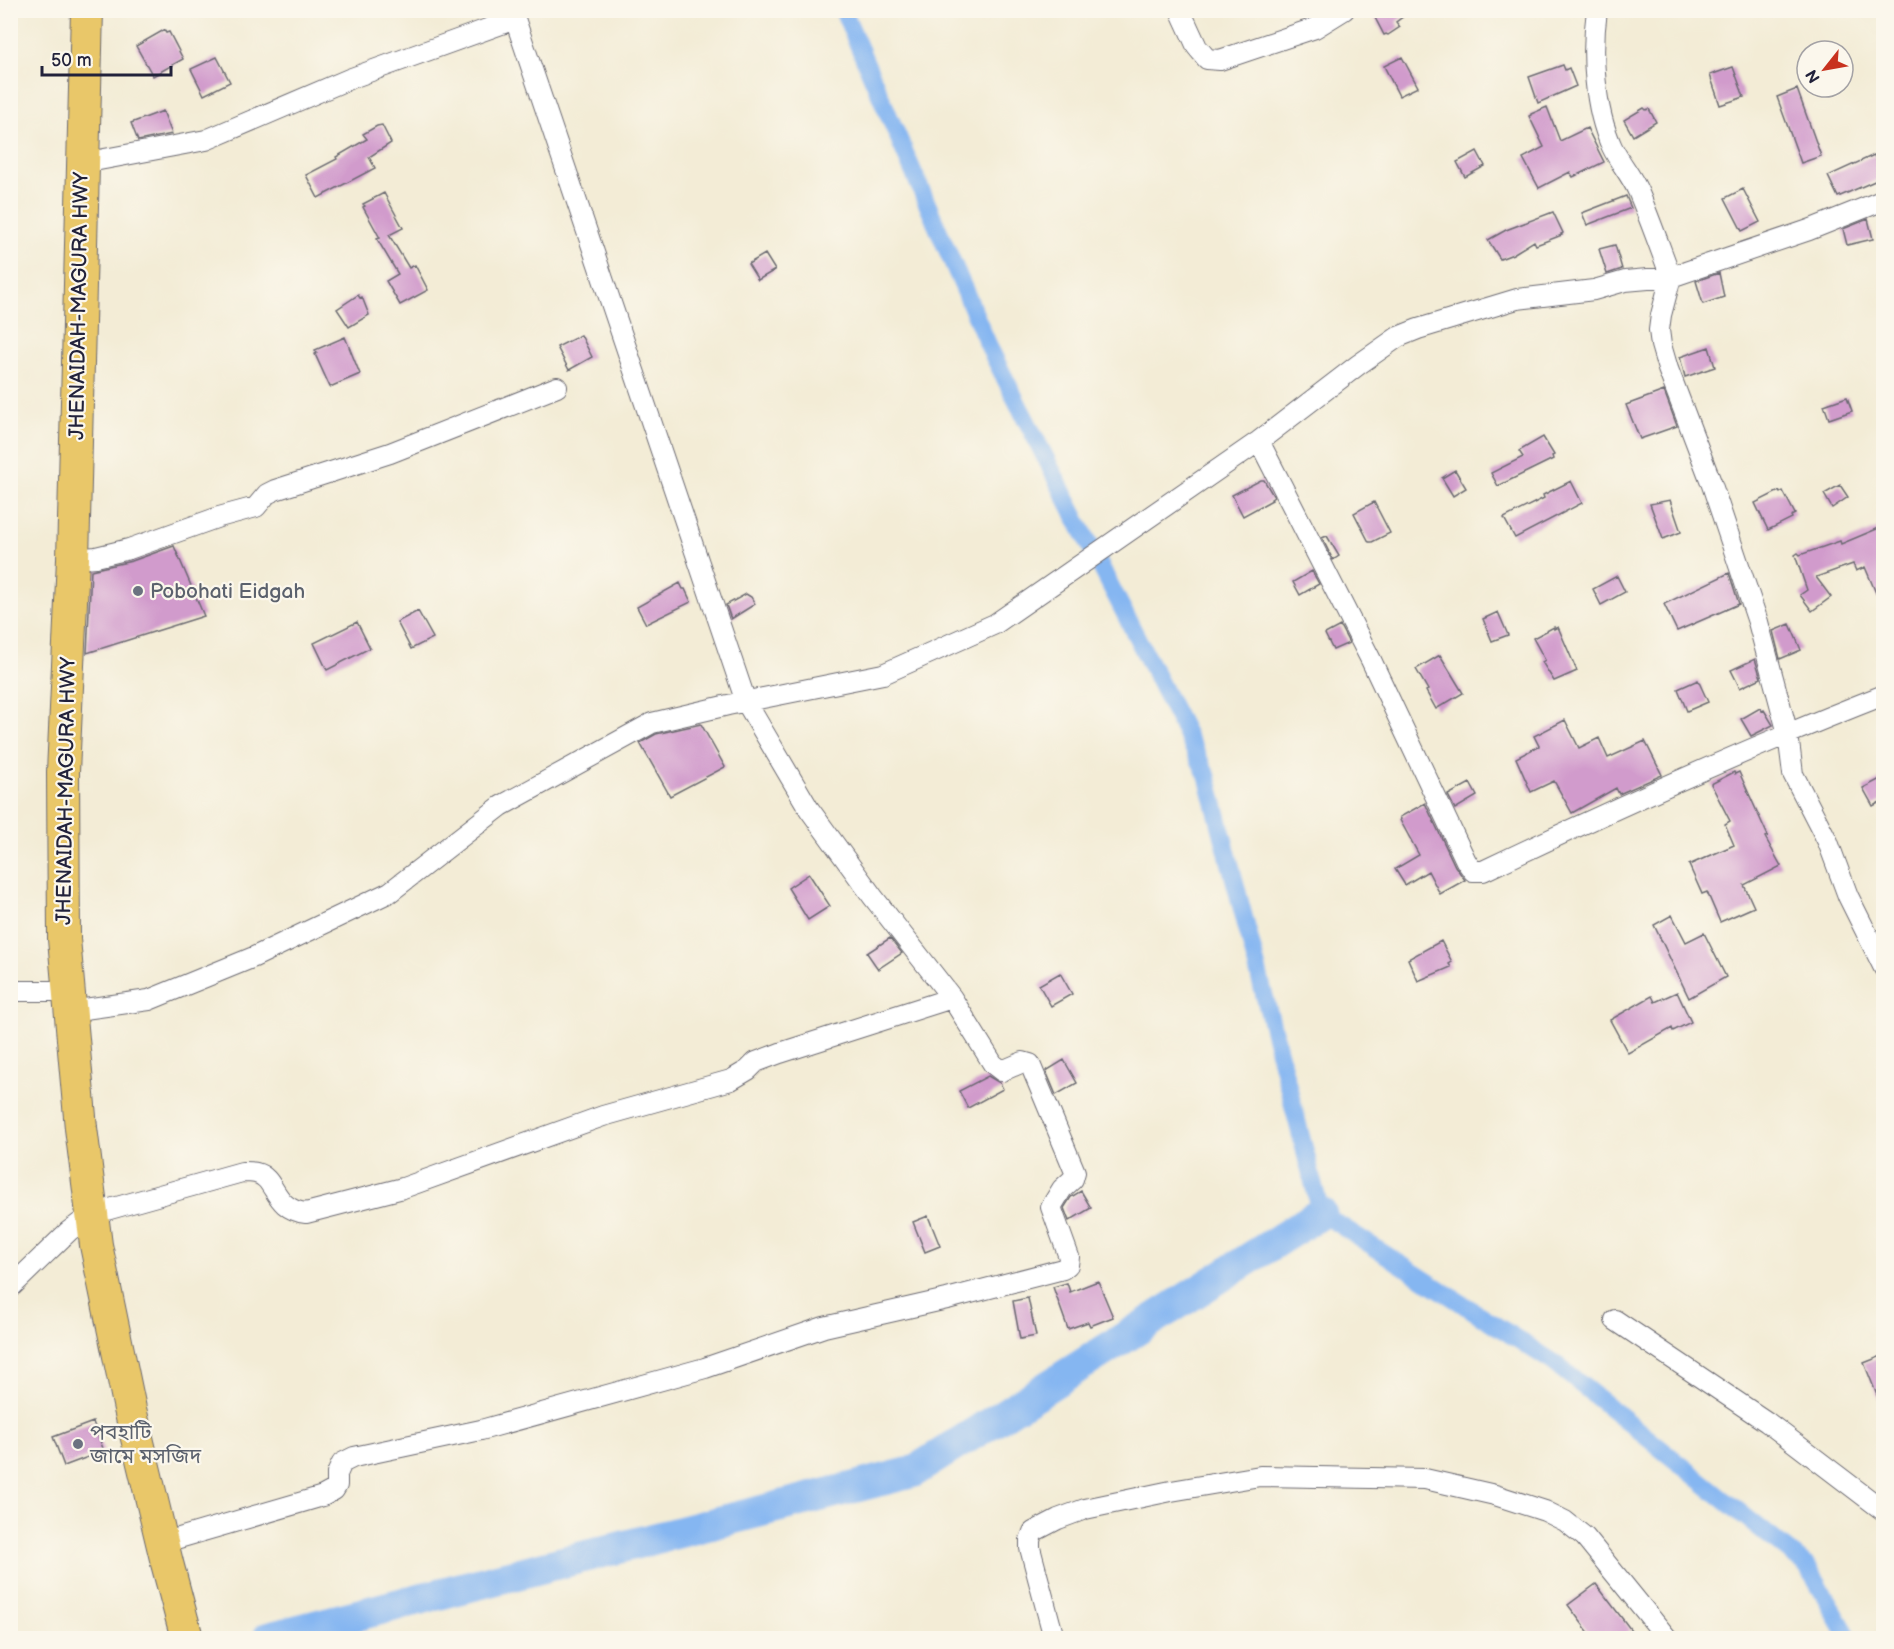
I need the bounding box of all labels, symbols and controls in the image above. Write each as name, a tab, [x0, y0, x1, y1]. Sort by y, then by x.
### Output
scale bar	[42, 39, 171, 77]
north arrow	[1795, 39, 1855, 99]
text: 50 m	[51, 50, 92, 71]
text: N	[1802, 66, 1825, 86]
street label: JHENAIDAH-MAGURA HWY	[64, 171, 94, 440]
place label: Pobohati Eidgah	[150, 579, 305, 604]
marker: Pobohati Eidgah	[131, 584, 145, 598]
street label: JHENAIDAH-MAGURA HWY	[51, 656, 81, 925]
place label: পবহাটি জামে মসজিদ	[89, 1420, 201, 1469]
marker: পবহাটি জামে মসজিদ	[71, 1437, 85, 1451]

